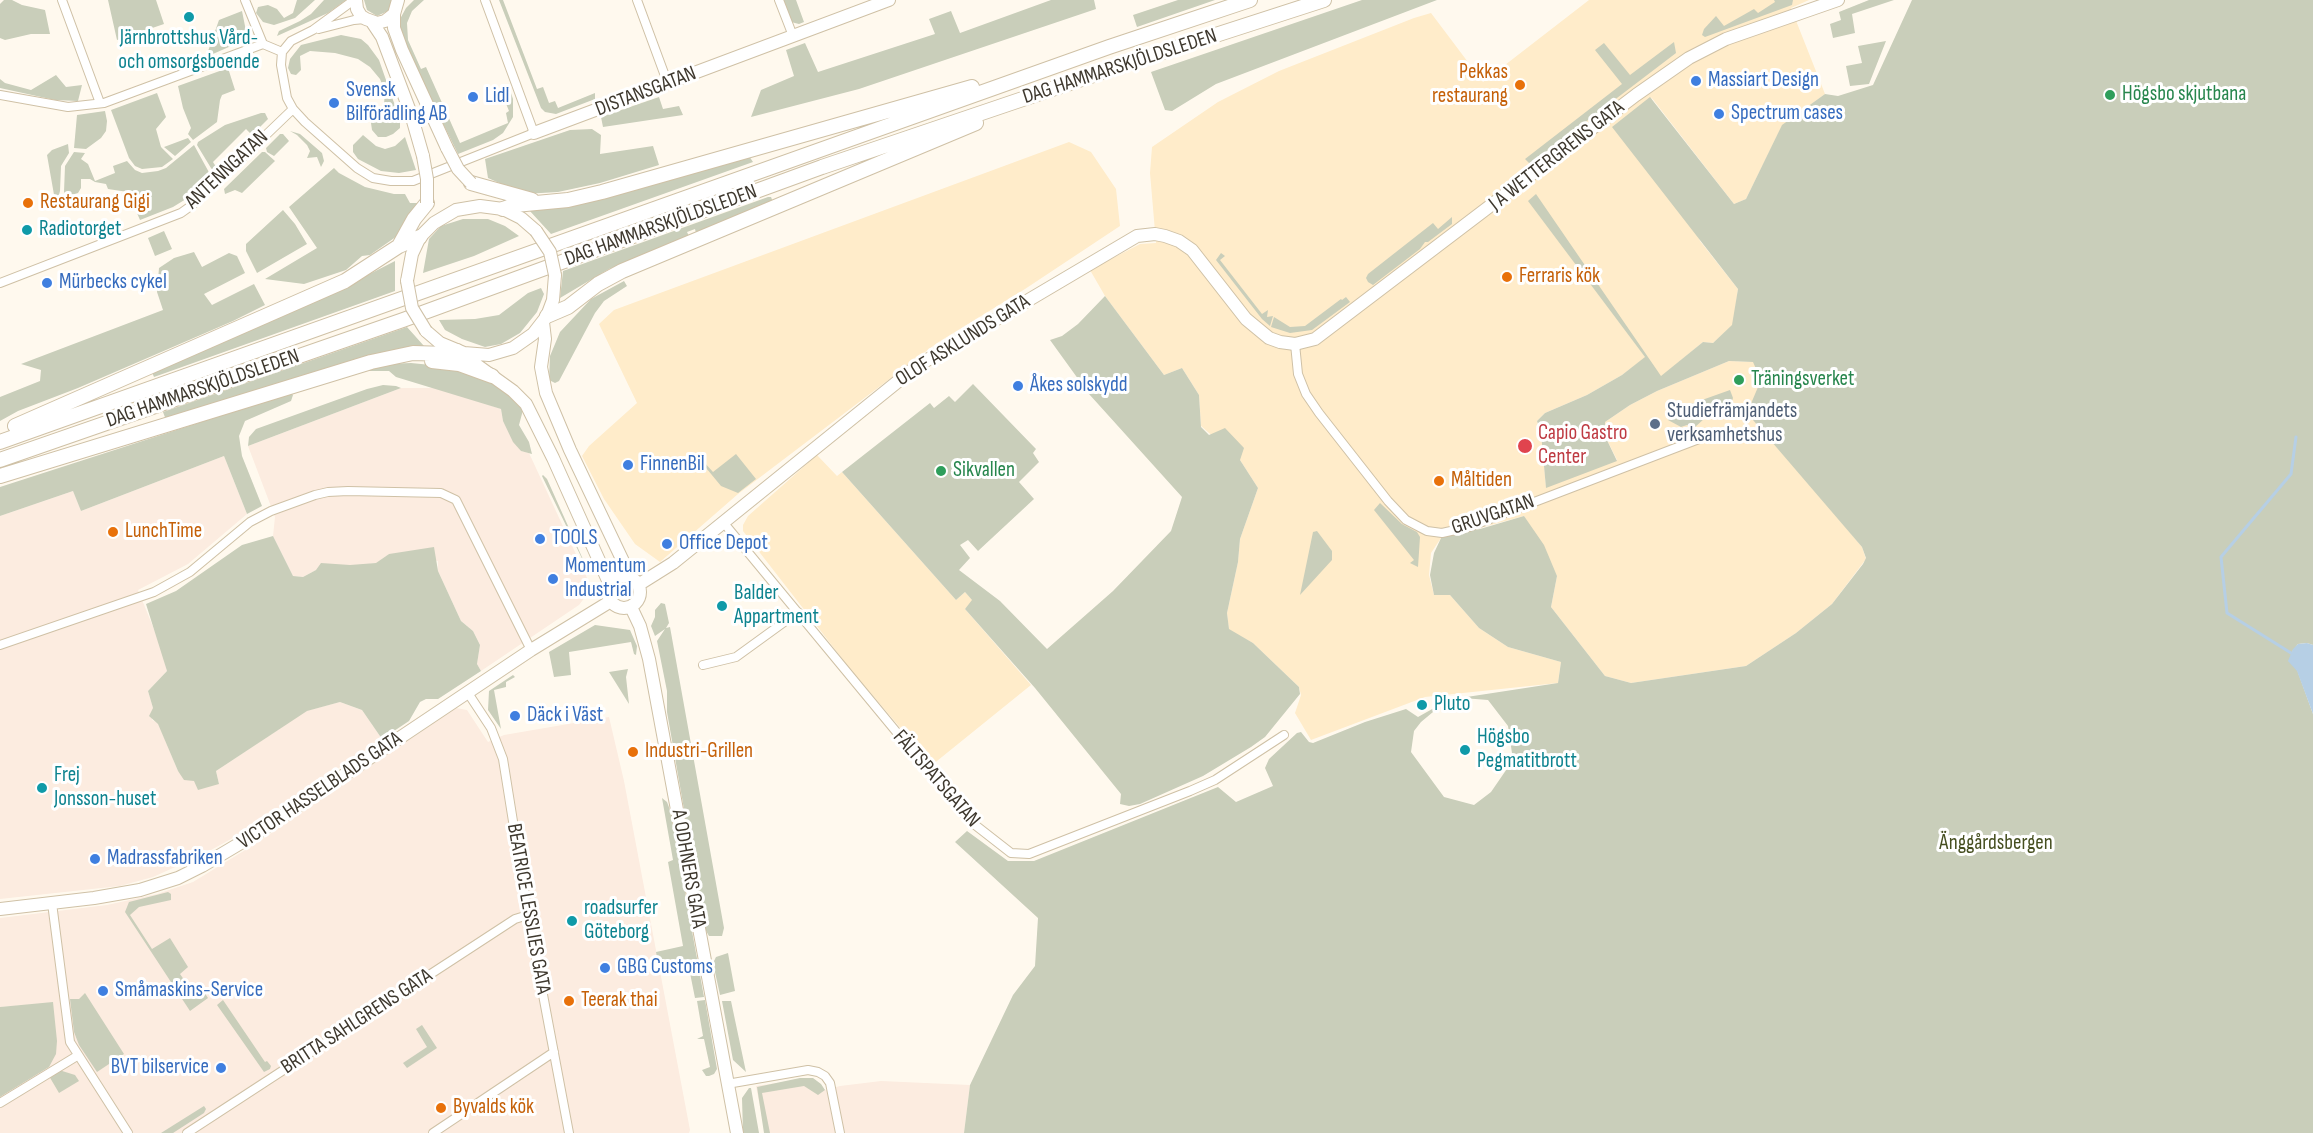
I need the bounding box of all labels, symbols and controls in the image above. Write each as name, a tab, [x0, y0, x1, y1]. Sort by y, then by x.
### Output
marker: Järnbrottshus Vård- och omsorgsboende	[182, 10, 196, 24]
street label: DAG HAMMARSKJÖLDSLEDEN	[1020, 24, 1220, 110]
place label: Järnbrottshus Vård- och omsorgsboende	[118, 26, 260, 76]
place label: Pekkas restaurang	[1432, 60, 1508, 110]
street label: DISTANSGATAN	[592, 61, 700, 123]
place label: Massiart Design	[1708, 68, 1819, 94]
marker: Massiart Design	[1689, 74, 1703, 88]
place label: Svensk Bilförädling AB	[346, 78, 447, 128]
marker: Pekkas restaurang	[1513, 78, 1527, 92]
place label: Högsbo skjutbana	[2122, 82, 2246, 108]
place label: Lidl	[485, 84, 509, 110]
marker: Högsbo skjutbana	[2103, 88, 2117, 102]
marker: Lidl	[466, 90, 480, 104]
street label: J A WETTERGRENS GATA	[1484, 95, 1630, 217]
marker: Svensk Bilförädling AB	[327, 96, 341, 110]
place label: Spectrum cases	[1731, 101, 1843, 127]
marker: Spectrum cases	[1712, 107, 1726, 121]
street label: ANTENNGATAN	[180, 125, 274, 215]
street label: DAG HAMMARSKJÖLDSLEDEN	[562, 180, 760, 272]
place label: Restaurang Gigi	[40, 190, 150, 216]
marker: Restaurang Gigi	[21, 196, 35, 210]
place label: Radiotorget	[39, 217, 121, 243]
marker: Radiotorget	[20, 223, 34, 237]
place label: Ferraris kök	[1519, 264, 1600, 290]
place label: Mürbecks cykel	[59, 270, 167, 296]
marker: Ferraris kök	[1500, 270, 1514, 284]
marker: Mürbecks cykel	[40, 276, 54, 290]
street label: OLOF ASKLUNDS GATA	[891, 290, 1035, 392]
street label: DAG HAMMARSKJÖLDSLEDEN	[103, 344, 303, 434]
place label: Träningsverket	[1751, 367, 1854, 393]
place label: Åkes solskydd	[1030, 373, 1127, 399]
marker: Träningsverket	[1732, 373, 1746, 387]
marker: Åkes solskydd	[1011, 379, 1025, 393]
place label: Studiefrämjandets verksamhetshus	[1667, 399, 1797, 449]
marker: Studiefrämjandets verksamhetshus	[1648, 417, 1662, 431]
place label: Capio Gastro Center	[1538, 421, 1627, 471]
marker: Capio Gastro Center	[1516, 437, 1534, 455]
place label: FinnenBil	[640, 452, 705, 478]
marker: FinnenBil	[621, 458, 635, 472]
place label: Sikvallen	[953, 458, 1015, 484]
marker: Sikvallen	[934, 464, 948, 478]
place label: Måltiden	[1451, 468, 1512, 494]
marker: Måltiden	[1432, 474, 1446, 488]
street label: GRUVGATAN	[1448, 489, 1538, 541]
place label: LunchTime	[125, 519, 202, 545]
marker: LunchTime	[106, 525, 120, 539]
place label: TOOLS	[552, 526, 598, 552]
place label: Office Depot	[679, 531, 768, 557]
marker: TOOLS	[533, 532, 547, 546]
marker: Office Depot	[660, 537, 674, 551]
place label: Momentum Industrial	[565, 554, 646, 604]
marker: Momentum Industrial	[546, 572, 560, 586]
place label: Balder Appartment	[734, 581, 819, 631]
marker: Balder Appartment	[715, 599, 729, 613]
place label: Pluto	[1434, 692, 1470, 718]
marker: Pluto	[1415, 698, 1429, 712]
place label: Däck i Väst	[527, 703, 603, 729]
marker: Däck i Väst	[508, 709, 522, 723]
street label: FÄLTSPATSGATAN	[887, 725, 985, 833]
place label: Högsbo Pegmatitbrott	[1477, 725, 1577, 775]
street label: VICTOR HASSELBLADS GATA	[233, 727, 407, 855]
place label: Industri-Grillen	[645, 739, 753, 765]
marker: Högsbo Pegmatitbrott	[1458, 743, 1472, 757]
marker: Industri-Grillen	[626, 745, 640, 759]
place label: Frej Jonsson-huset	[54, 763, 156, 813]
marker: Frej Jonsson-huset	[35, 781, 49, 795]
street label: A ODHNERS GATA	[665, 808, 711, 930]
street label: BEATRICE LESSLIES GATA	[501, 822, 555, 996]
park label: Änggårdsbergen	[1939, 831, 2053, 857]
place label: Madrassfabriken	[107, 846, 223, 872]
marker: Madrassfabriken	[88, 852, 102, 866]
place label: roadsurfer Göteborg	[584, 896, 658, 946]
marker: roadsurfer Göteborg	[565, 914, 579, 928]
place label: GBG Customs	[617, 955, 713, 981]
marker: GBG Customs	[598, 961, 612, 975]
street label: BRITTA SAHLGRENS GATA	[277, 964, 437, 1080]
place label: Småmaskins-Service	[115, 978, 263, 1004]
marker: Småmaskins-Service	[96, 984, 110, 998]
place label: Teerak thai	[581, 988, 658, 1014]
marker: Teerak thai	[562, 994, 576, 1008]
place label: BVT bilservice	[111, 1055, 209, 1081]
marker: BVT bilservice	[214, 1061, 228, 1075]
place label: Byvalds kök	[453, 1095, 534, 1121]
marker: Byvalds kök	[434, 1101, 448, 1115]

